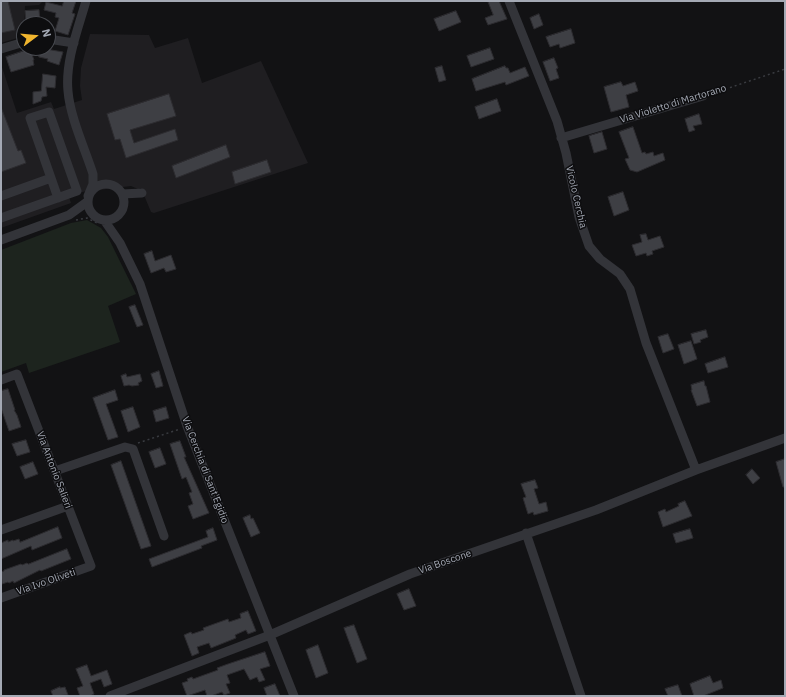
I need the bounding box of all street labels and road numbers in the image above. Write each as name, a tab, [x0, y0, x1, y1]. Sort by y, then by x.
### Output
street label: Via Violetto di Martorano	[618, 82, 728, 126]
street label: Vicolo Cerchia	[563, 165, 589, 229]
street label: Via Cerchia di Sant'Egidio	[179, 415, 231, 525]
street label: Via Antonio Salieri	[34, 430, 74, 510]
street label: Via Boscone	[417, 547, 473, 577]
street label: Via Ivo Oliveti	[15, 566, 77, 598]

